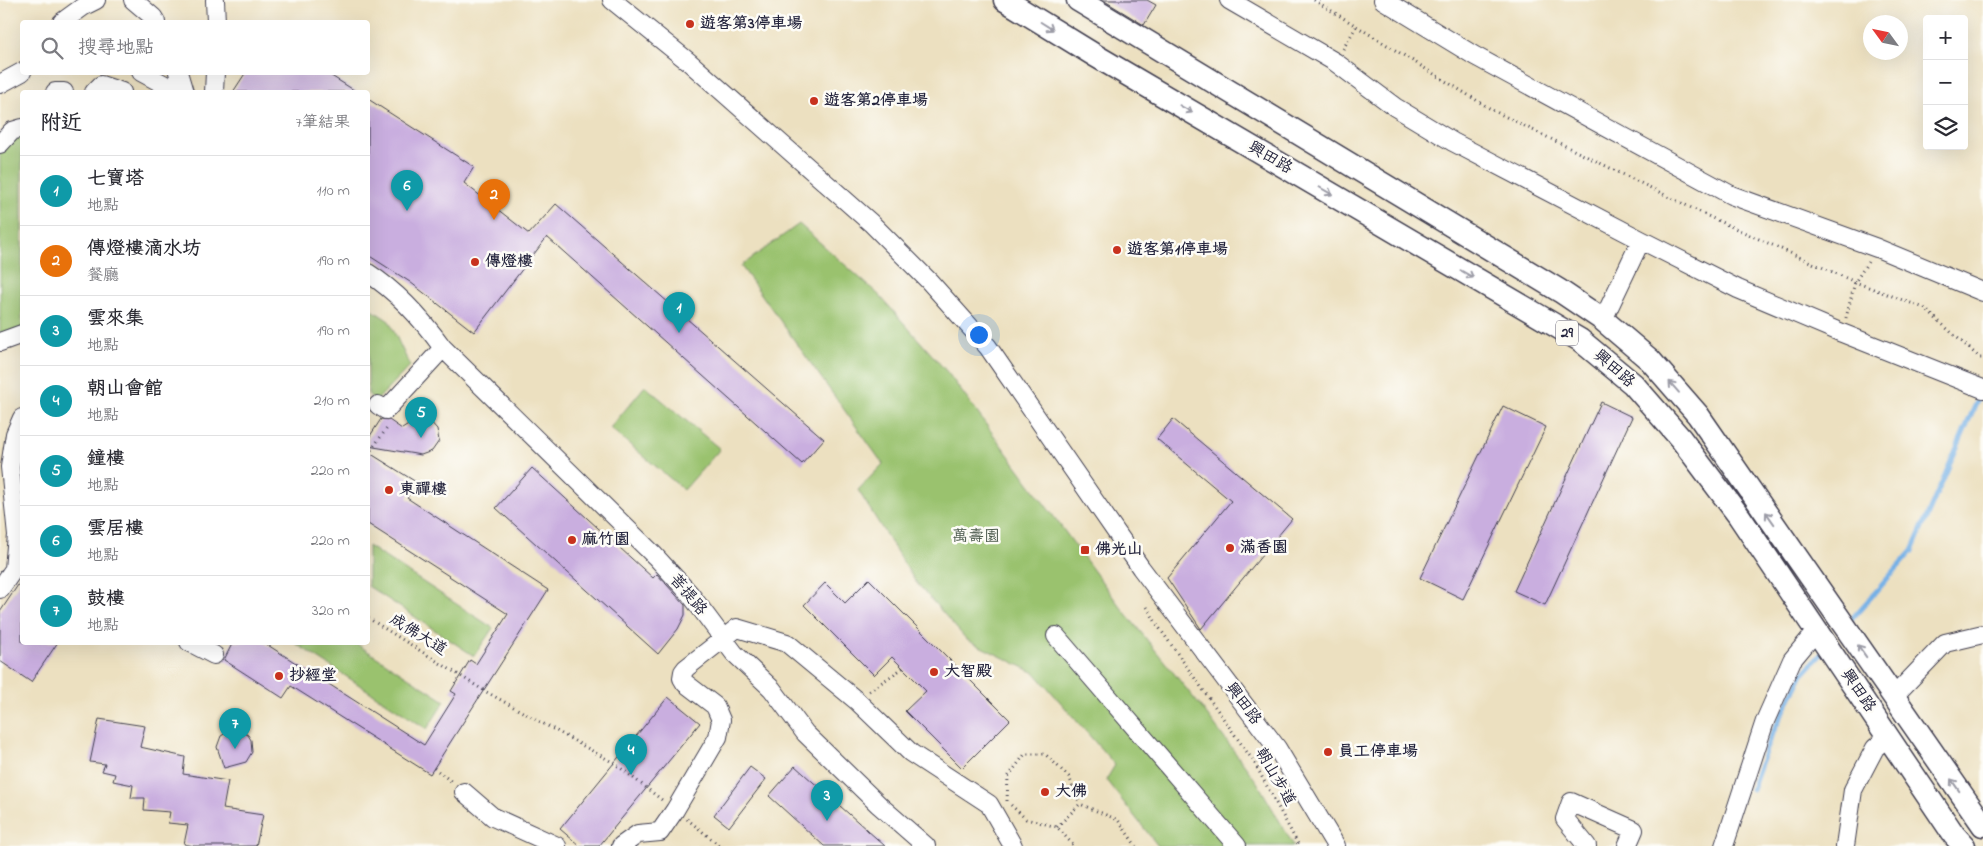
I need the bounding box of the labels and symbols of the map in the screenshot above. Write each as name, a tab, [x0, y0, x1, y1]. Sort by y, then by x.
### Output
place label: 遊客第3停車場	[700, 12, 803, 36]
north arrow	[1863, 15, 1908, 60]
marker: 遊客第3停車場	[684, 18, 696, 30]
one-way arrow	[1039, 21, 1053, 31]
place label: 遊客第2停車場	[824, 89, 928, 113]
marker: 遊客第2停車場	[808, 95, 820, 107]
one-way arrow	[1179, 105, 1193, 115]
street label: 興田路	[1243, 136, 1297, 180]
pin: 6	[391, 170, 423, 211]
pin: 2	[478, 179, 510, 220]
one-way arrow	[1319, 187, 1333, 197]
place label: 遊客第1停車場	[1127, 238, 1228, 262]
marker: 遊客第1停車場	[1111, 244, 1123, 256]
place label: 傳燈樓	[485, 250, 533, 274]
marker: 傳燈樓	[469, 256, 481, 268]
one-way arrow	[1459, 269, 1473, 279]
pin: 1	[663, 292, 695, 333]
road number: 29	[1556, 320, 1578, 346]
your location	[966, 322, 992, 348]
street label: 興田路	[1588, 344, 1640, 394]
one-way arrow	[1668, 381, 1679, 394]
pin: 5	[405, 397, 437, 438]
place label: 東禪樓	[399, 478, 447, 502]
marker: 東禪樓	[383, 484, 395, 496]
one-way arrow	[1765, 511, 1775, 525]
park label: 萬壽園	[952, 525, 1000, 549]
place label: 麻竹園	[581, 528, 630, 552]
marker: 麻竹園	[566, 534, 578, 546]
place label: 滿香園	[1240, 536, 1288, 560]
place label: 佛光山	[1095, 538, 1143, 562]
marker: 滿香園	[1224, 542, 1236, 554]
marker: 佛光山	[1079, 544, 1091, 556]
street label: 菩提路	[663, 569, 713, 621]
street label: 成佛大道	[384, 608, 452, 662]
one-way arrow	[1857, 644, 1867, 658]
place label: 大智殿	[944, 660, 992, 684]
place label: 抄經堂	[289, 664, 337, 688]
street label: 興田路	[1835, 664, 1881, 718]
marker: 大智殿	[928, 666, 940, 678]
marker: 抄經堂	[273, 670, 285, 682]
street label: 興田路	[1219, 678, 1267, 730]
pin: 7	[219, 708, 251, 749]
pin: 4	[615, 734, 647, 775]
place label: 員工停車場	[1338, 740, 1418, 764]
street label: 朝山步道	[1249, 743, 1301, 811]
marker: 員工停車場	[1322, 746, 1334, 758]
one-way arrow	[1950, 778, 1960, 792]
pin: 3	[811, 780, 843, 821]
place label: 大佛	[1055, 780, 1087, 804]
marker: 大佛	[1039, 786, 1051, 798]

